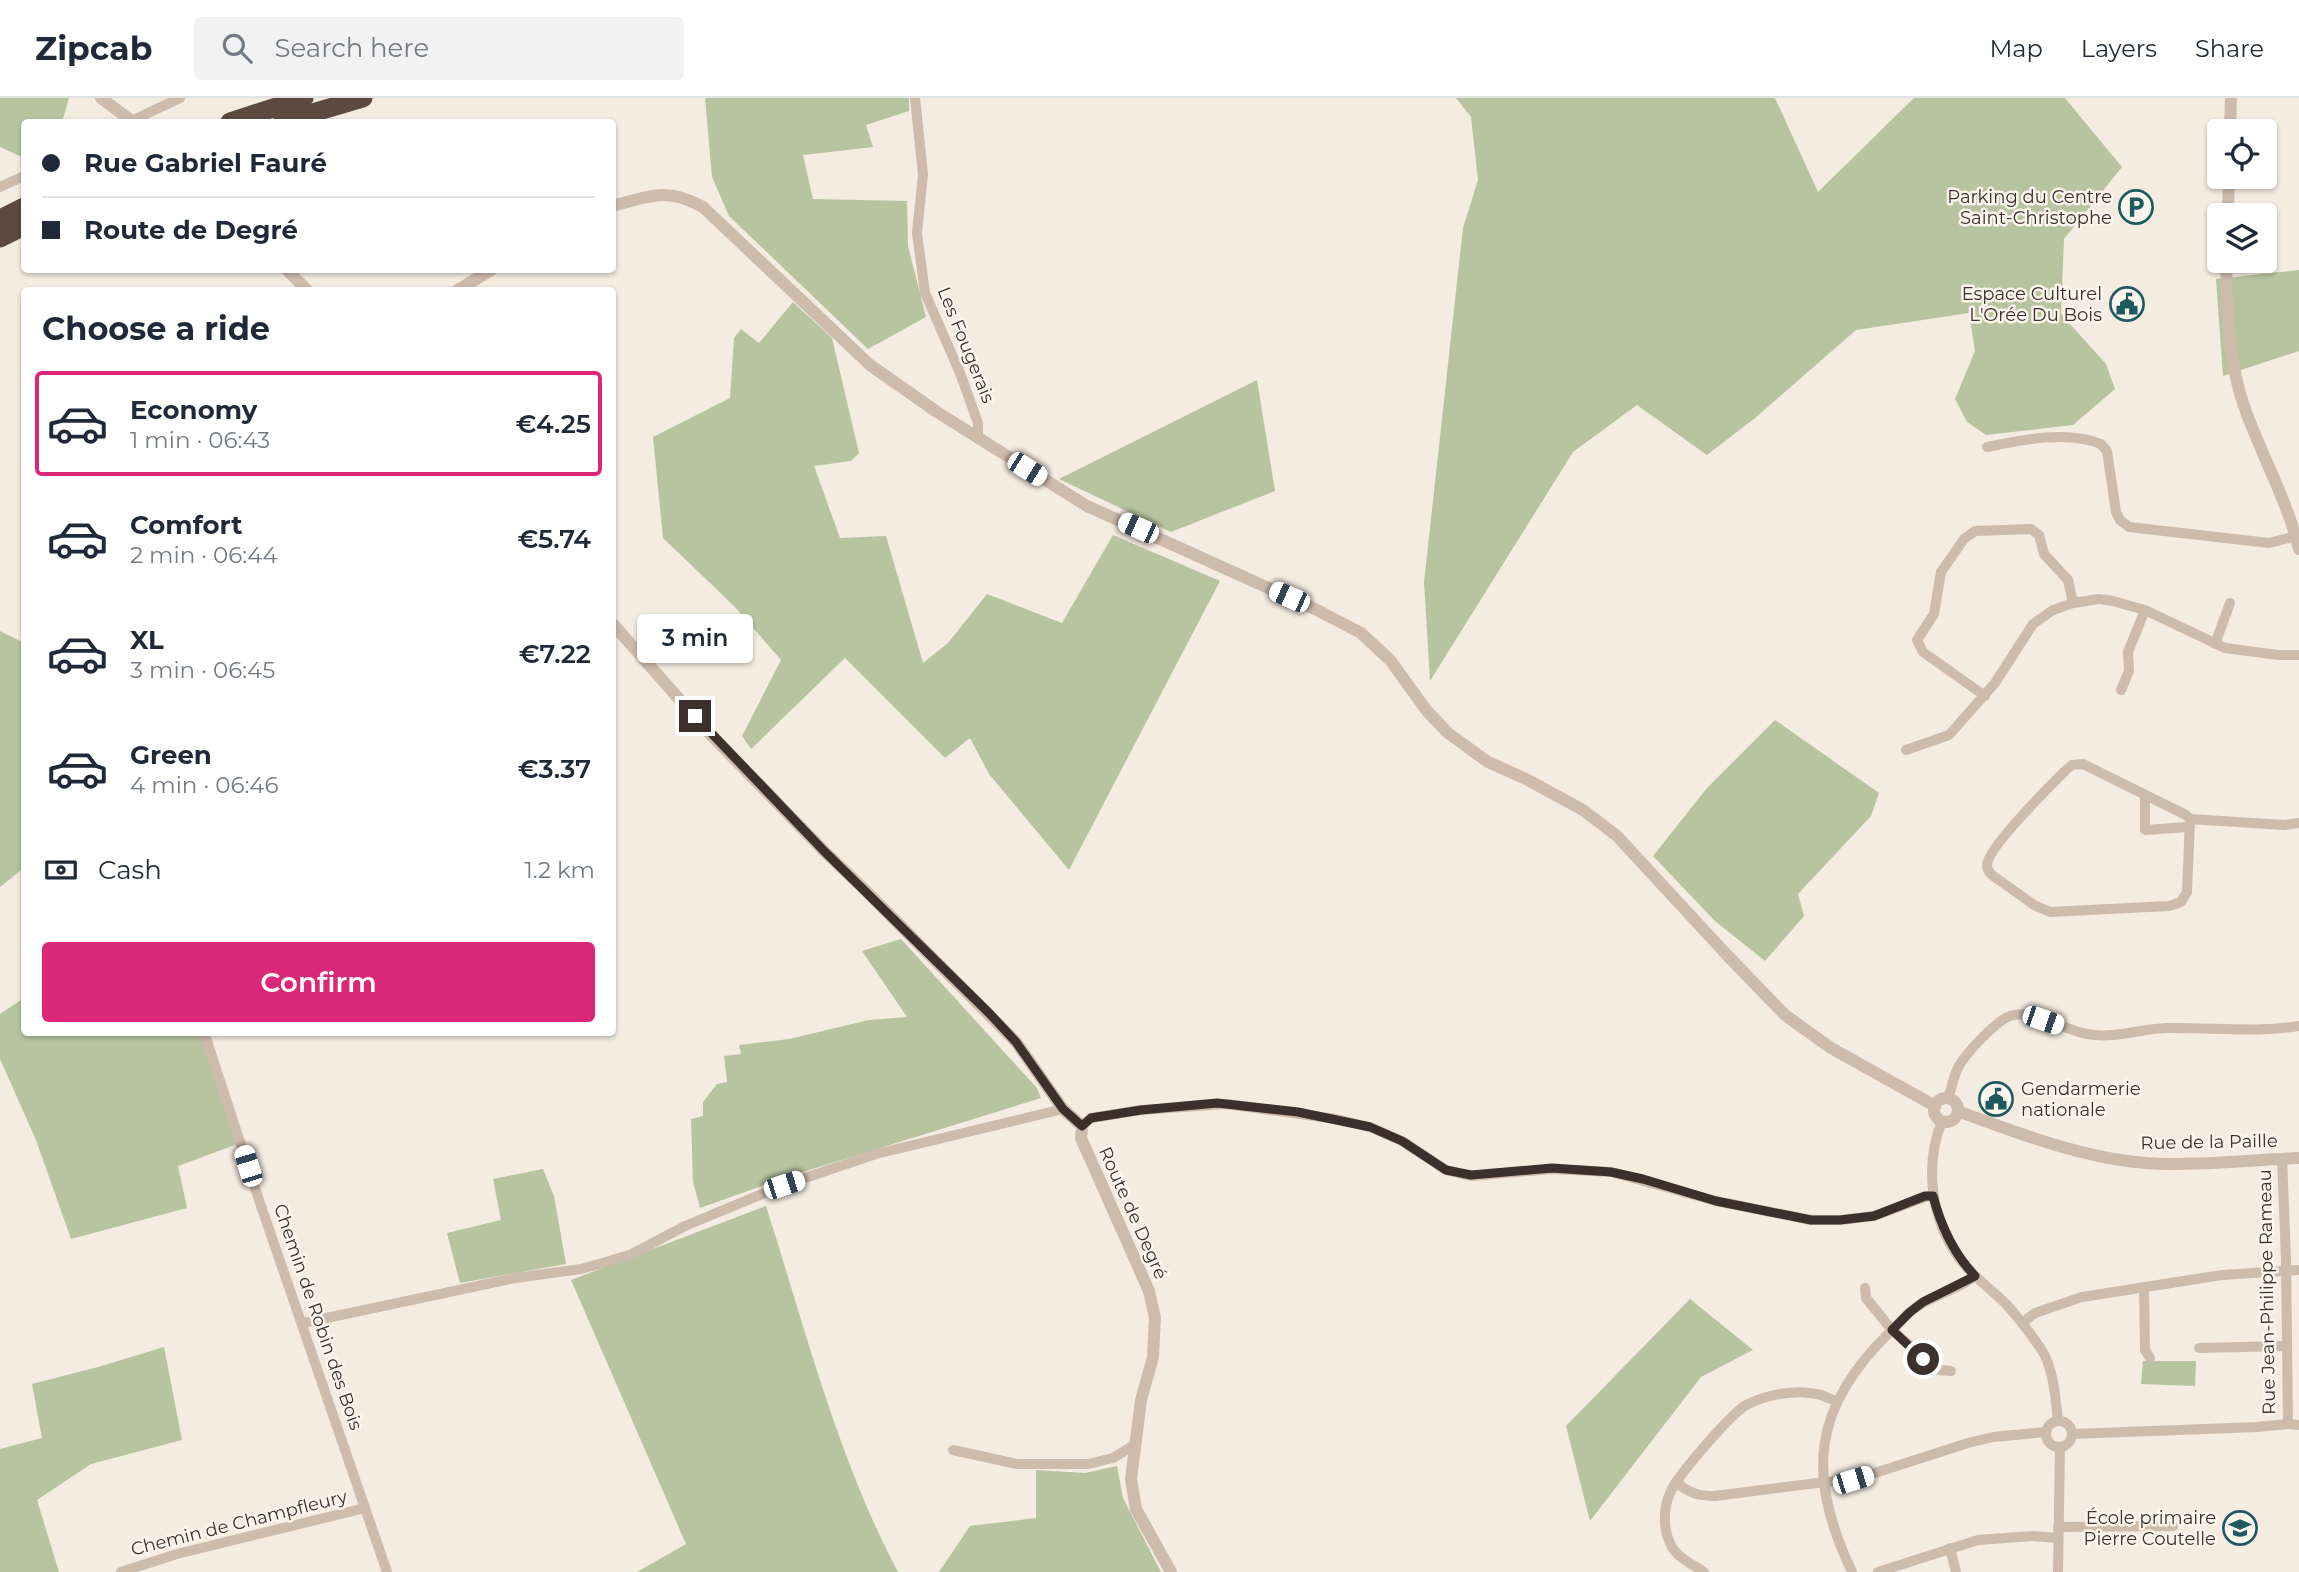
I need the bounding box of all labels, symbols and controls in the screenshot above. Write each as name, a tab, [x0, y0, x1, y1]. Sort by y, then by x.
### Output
search box	[194, 17, 684, 80]
text: Zipcab	[35, 28, 152, 68]
icon: search	[218, 29, 256, 67]
text: Search here	[274, 32, 429, 64]
text: Map	[1989, 34, 2043, 63]
text: Layers	[2081, 34, 2157, 63]
text: Share	[2195, 34, 2264, 63]
map controls	[2207, 119, 2277, 273]
button: locate	[2207, 119, 2277, 189]
text: Rue Gabriel Fauré	[84, 147, 327, 179]
place label: Parking du Centre Saint-Christophe	[1947, 186, 2112, 229]
parking icon: Parking du Centre Saint-Christophe	[2117, 188, 2155, 226]
button: layers	[2207, 203, 2277, 273]
text: Route de Degré	[84, 214, 298, 246]
place label: Espace Culturel L'Orée Du Bois	[1962, 283, 2102, 326]
street label: Les Fougerais	[933, 284, 999, 406]
public building icon: Espace Culturel L'Orée Du Bois	[2108, 285, 2146, 323]
text: Choose a ride	[42, 309, 270, 348]
icon: car	[46, 392, 109, 455]
text: Economy	[130, 394, 257, 426]
text: €4.25	[516, 408, 591, 440]
text: 1 min · 06:43	[130, 426, 270, 454]
car	[1004, 449, 1051, 489]
icon: car	[46, 507, 109, 570]
text: Comfort	[130, 509, 242, 541]
car	[1115, 510, 1162, 546]
text: €5.74	[517, 523, 591, 555]
text: 2 min · 06:44	[130, 541, 278, 569]
car	[1266, 579, 1313, 615]
callout: 3 min	[637, 614, 753, 664]
icon: car	[46, 622, 109, 685]
text: XL	[130, 624, 164, 656]
text: 3 min	[662, 624, 728, 652]
text: €7.22	[519, 638, 591, 670]
text: 3 min · 06:45	[130, 656, 275, 684]
route end	[679, 700, 711, 732]
icon: car	[46, 737, 109, 800]
text: Green	[130, 739, 212, 771]
text: €3.37	[518, 753, 591, 785]
text: 4 min · 06:46	[130, 771, 279, 799]
icon: cash	[42, 851, 80, 889]
text: Cash	[98, 854, 162, 886]
text: 1.2 km	[525, 856, 595, 884]
button: Confirm	[42, 942, 595, 1022]
car	[2020, 1003, 2067, 1037]
place label: Gendarmerie nationale	[2021, 1078, 2141, 1121]
public building icon: Gendarmerie nationale	[1977, 1080, 2015, 1118]
street label: Rue de la Paille	[2140, 1130, 2278, 1154]
car	[232, 1143, 265, 1189]
street label: Route de Degré	[1094, 1143, 1172, 1283]
car	[761, 1169, 808, 1201]
street label: Rue Jean-Philippe Rameau	[2254, 1169, 2280, 1415]
street label: Chemin de Robin des Bois	[269, 1201, 367, 1433]
route start	[1907, 1343, 1939, 1375]
car	[1830, 1464, 1877, 1496]
street label: Chemin de Champfleury	[129, 1485, 350, 1561]
place label: École primaire Pierre Coutelle	[2084, 1507, 2216, 1550]
school or university icon: École primaire Pierre Coutelle	[2221, 1509, 2259, 1547]

